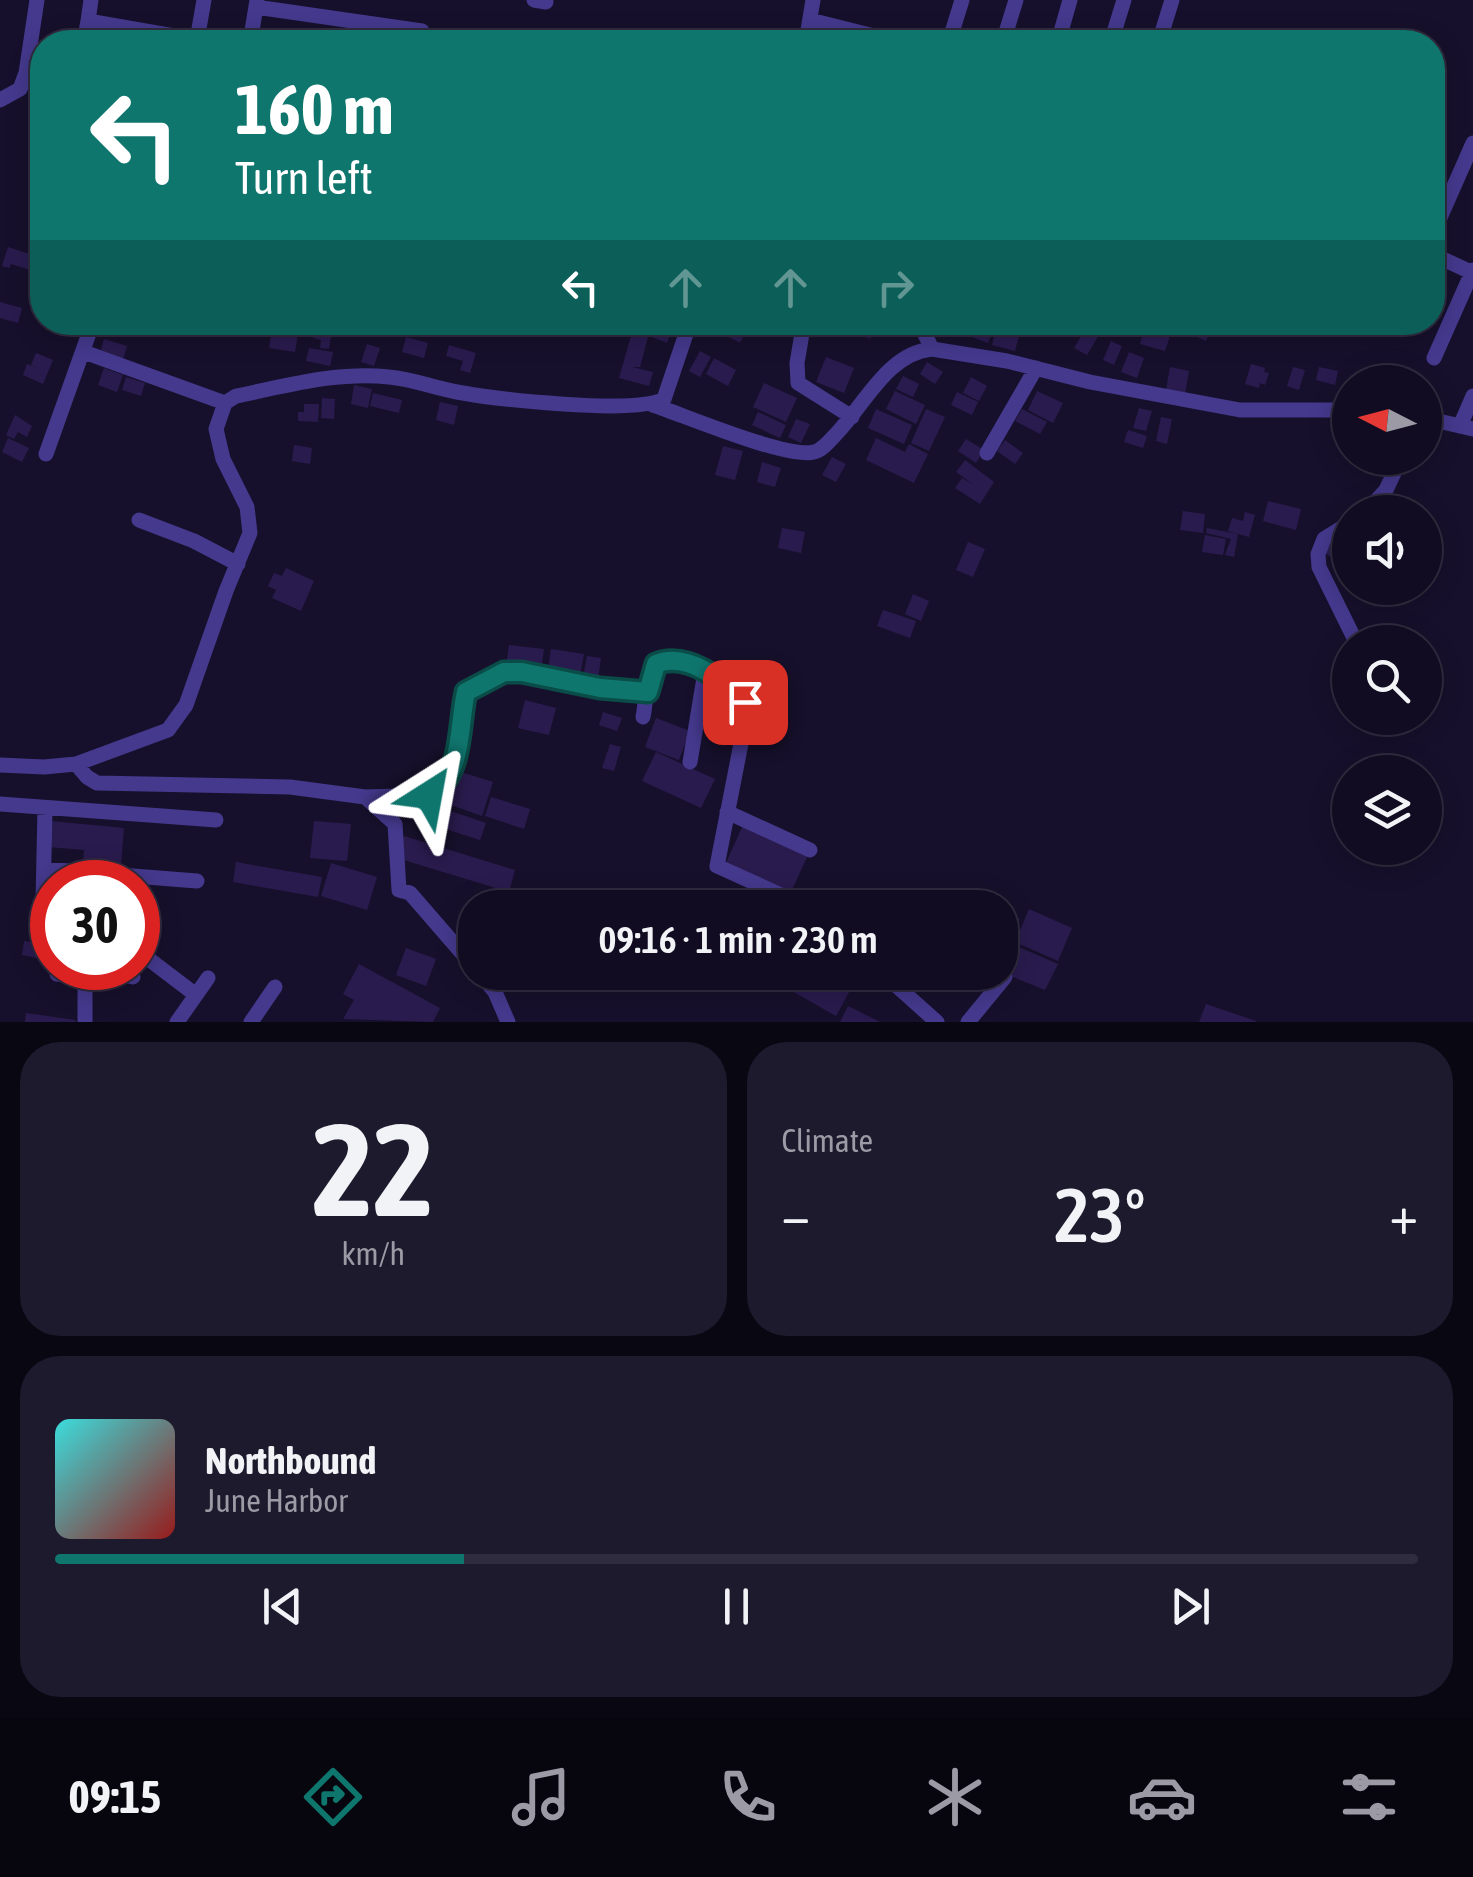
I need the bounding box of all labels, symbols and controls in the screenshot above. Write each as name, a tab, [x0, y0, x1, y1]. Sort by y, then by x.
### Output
text: 160 m	[235, 69, 394, 149]
icon: left	[70, 70, 200, 200]
text: Turn left	[235, 152, 373, 204]
icon: left	[553, 260, 608, 315]
icon: ahead	[658, 260, 713, 315]
icon: ahead	[763, 260, 818, 315]
icon: right	[868, 260, 923, 315]
north arrow	[1332, 365, 1442, 475]
map controls	[1332, 365, 1442, 865]
button: sound	[1332, 495, 1442, 605]
button: search	[1332, 625, 1442, 735]
pin	[703, 660, 788, 745]
icon: arrive	[718, 675, 773, 730]
position arrow	[377, 743, 481, 847]
button: layers	[1332, 755, 1442, 865]
speed limit sign: 30	[30, 860, 160, 990]
text: 09:16 · 1 min · 230 m	[598, 918, 878, 961]
text: 22	[312, 1095, 434, 1244]
text: Climate	[782, 1122, 873, 1159]
text: 23°	[1054, 1172, 1145, 1258]
text: −	[782, 1183, 810, 1246]
text: +	[1389, 1183, 1418, 1246]
text: km/h	[342, 1235, 405, 1272]
text: Northbound	[205, 1439, 376, 1482]
text: June Harbor	[205, 1482, 348, 1519]
icon: previous	[255, 1579, 310, 1634]
icon: pause	[709, 1579, 764, 1634]
icon: next	[1163, 1579, 1218, 1634]
icon: directions	[298, 1762, 368, 1832]
icon: music	[506, 1762, 576, 1832]
icon: phone	[713, 1762, 783, 1832]
icon: climate	[920, 1762, 990, 1832]
icon: car	[1127, 1762, 1197, 1832]
icon: filters	[1334, 1762, 1404, 1832]
text: 09:15	[69, 1771, 161, 1823]

